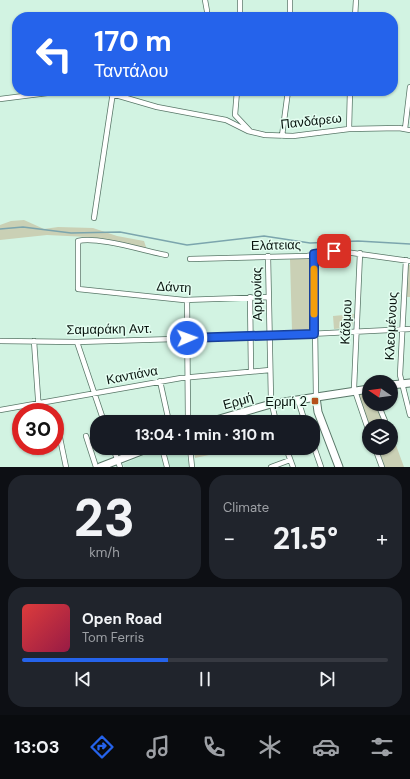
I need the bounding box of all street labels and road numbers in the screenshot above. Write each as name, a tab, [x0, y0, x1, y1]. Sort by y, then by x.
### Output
street label: Πανδάρεω	[280, 109, 342, 133]
street label: Ελάτειας	[251, 236, 301, 254]
street label: Αρμονίας	[248, 267, 266, 321]
street label: Δάντη	[156, 278, 192, 296]
street label: Κλεομένους	[381, 291, 401, 361]
street label: Κάδμου	[336, 299, 356, 345]
street label: Σαμαράκη Αντ.	[66, 320, 152, 338]
street label: Καντιάνα	[105, 362, 160, 388]
street label: Ερμή	[221, 389, 255, 413]

